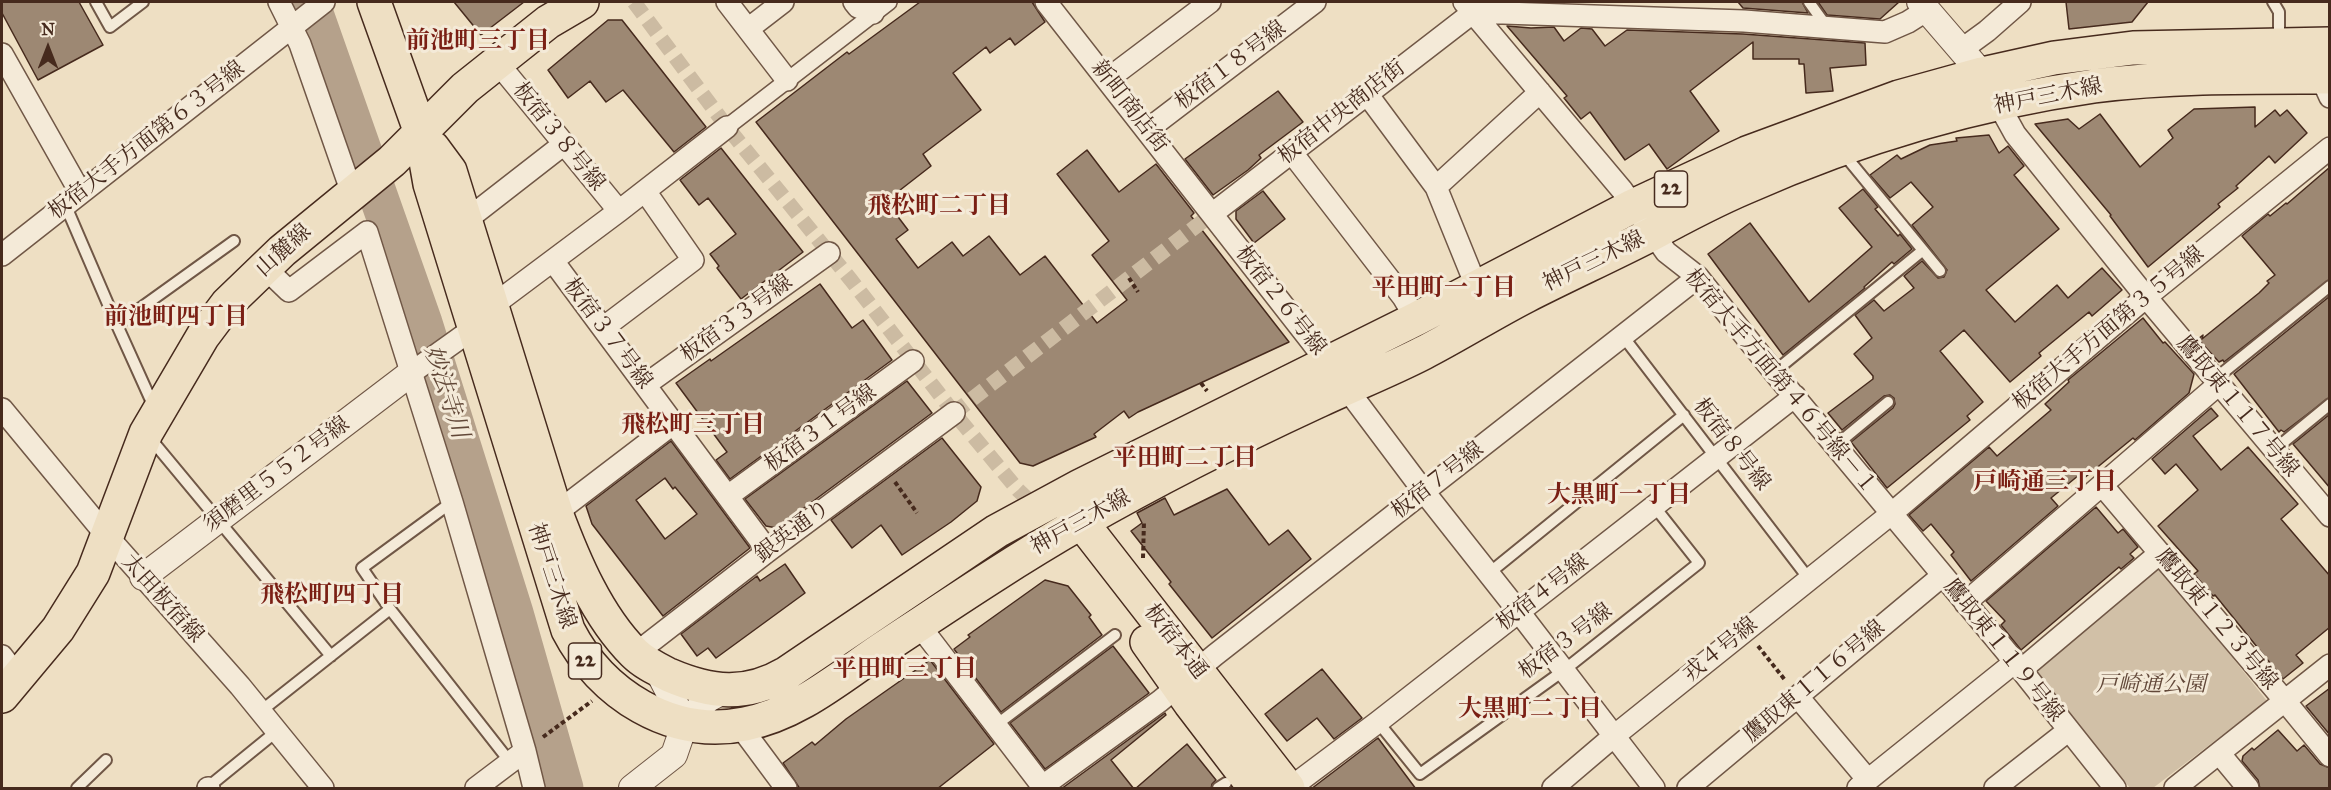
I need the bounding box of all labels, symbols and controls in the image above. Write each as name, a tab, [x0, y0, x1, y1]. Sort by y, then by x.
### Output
street label: 板宿１８号線	[1170, 16, 1292, 116]
north arrow	[18, 18, 78, 78]
text: N	[41, 20, 55, 39]
district label: 前池町三丁目	[406, 28, 550, 56]
street label: 板宿中央商店街	[1273, 55, 1411, 171]
street label: 板宿大手方面第６３号線	[44, 56, 250, 226]
street label: 新町商店街	[1085, 56, 1173, 158]
street label: 神戸三木線	[1991, 74, 2105, 120]
street label: 板宿３８号線	[506, 77, 610, 197]
road number: 22	[1654, 171, 1688, 207]
district label: 飛松町二丁目	[867, 193, 1011, 221]
street label: 山麓線	[251, 219, 317, 283]
street label: 神戸三木線	[1539, 226, 1649, 298]
street label: 板宿２６号線	[1229, 241, 1331, 361]
street label: 板宿大手方面第３５号線	[2008, 241, 2210, 417]
street label: 板宿大手方面第４６号線－１	[1678, 264, 1882, 500]
street label: 板宿３３号線	[676, 270, 798, 368]
street label: 板宿３７号線	[557, 273, 657, 395]
district label: 平田町一丁目	[1372, 275, 1516, 303]
district label: 前池町四丁目	[104, 304, 248, 332]
street label: 鷹取東１１７号線	[2170, 331, 2304, 483]
water label: 妙法寺川	[416, 342, 474, 442]
street label: 板宿３１号線	[760, 380, 882, 478]
street label: 板宿８号線	[1687, 394, 1775, 496]
street label: 須磨里５５２号線	[199, 411, 355, 539]
district label: 飛松町三丁目	[621, 412, 765, 440]
street label: 板宿７号線	[1387, 437, 1489, 525]
district label: 平田町二丁目	[1113, 445, 1257, 473]
district label: 戸崎通三丁目	[1973, 469, 2117, 497]
district label: 大黒町一丁目	[1547, 482, 1691, 510]
street label: 神戸三木線	[1026, 485, 1136, 561]
street label: 銀英通り	[750, 495, 836, 569]
street label: 神戸三木線	[521, 520, 581, 632]
street label: 鷹取東１２３号線	[2149, 544, 2283, 696]
street label: 太田板宿線	[115, 549, 209, 649]
street label: 板宿４号線	[1492, 549, 1594, 637]
street label: 鷹取東１１９号線	[1937, 574, 2069, 728]
district label: 飛松町四丁目	[260, 582, 404, 610]
street label: 板宿３号線	[1514, 598, 1618, 686]
street label: 板宿本通	[1138, 599, 1212, 685]
street label: 戎４号線	[1678, 612, 1764, 688]
street label: 鷹取東１１６号線	[1739, 615, 1891, 749]
road number: 22	[568, 643, 602, 679]
district label: 平田町三丁目	[833, 656, 977, 684]
park label: 戸崎通公園	[2096, 673, 2206, 699]
district label: 大黒町二丁目	[1458, 696, 1602, 724]

